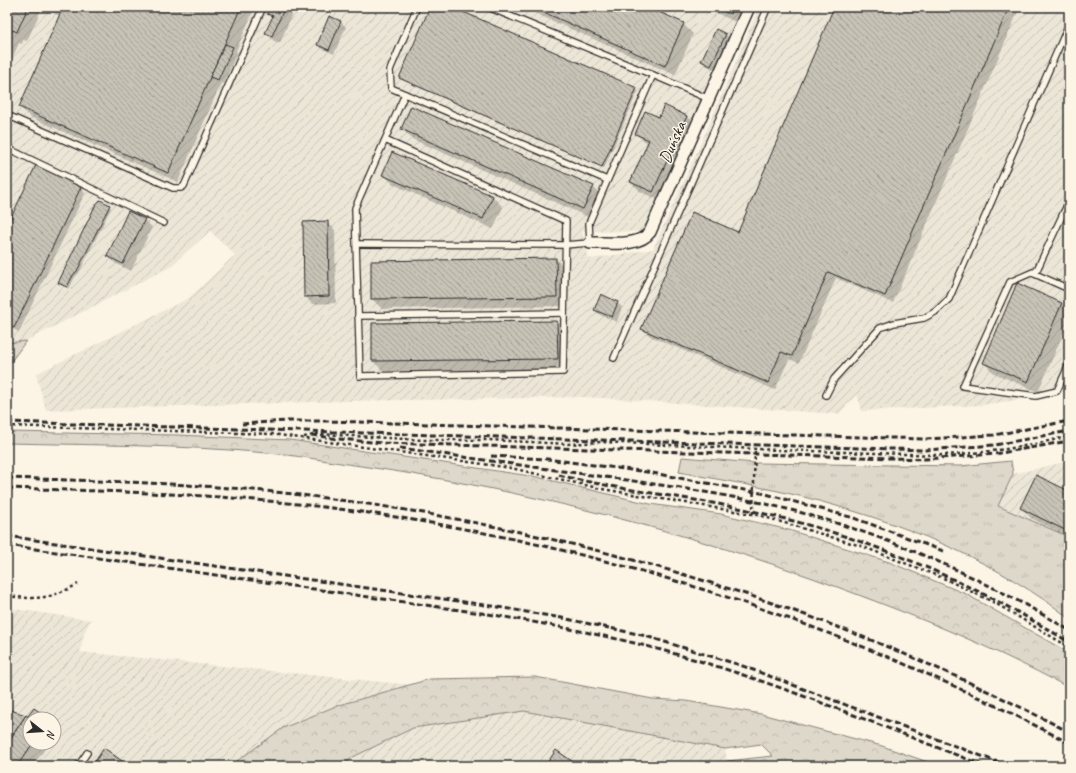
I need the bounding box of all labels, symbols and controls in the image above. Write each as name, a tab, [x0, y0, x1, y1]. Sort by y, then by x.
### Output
street label: Duńska	[654, 117, 691, 166]
north arrow	[22, 711, 62, 751]
text: N	[43, 729, 59, 741]

